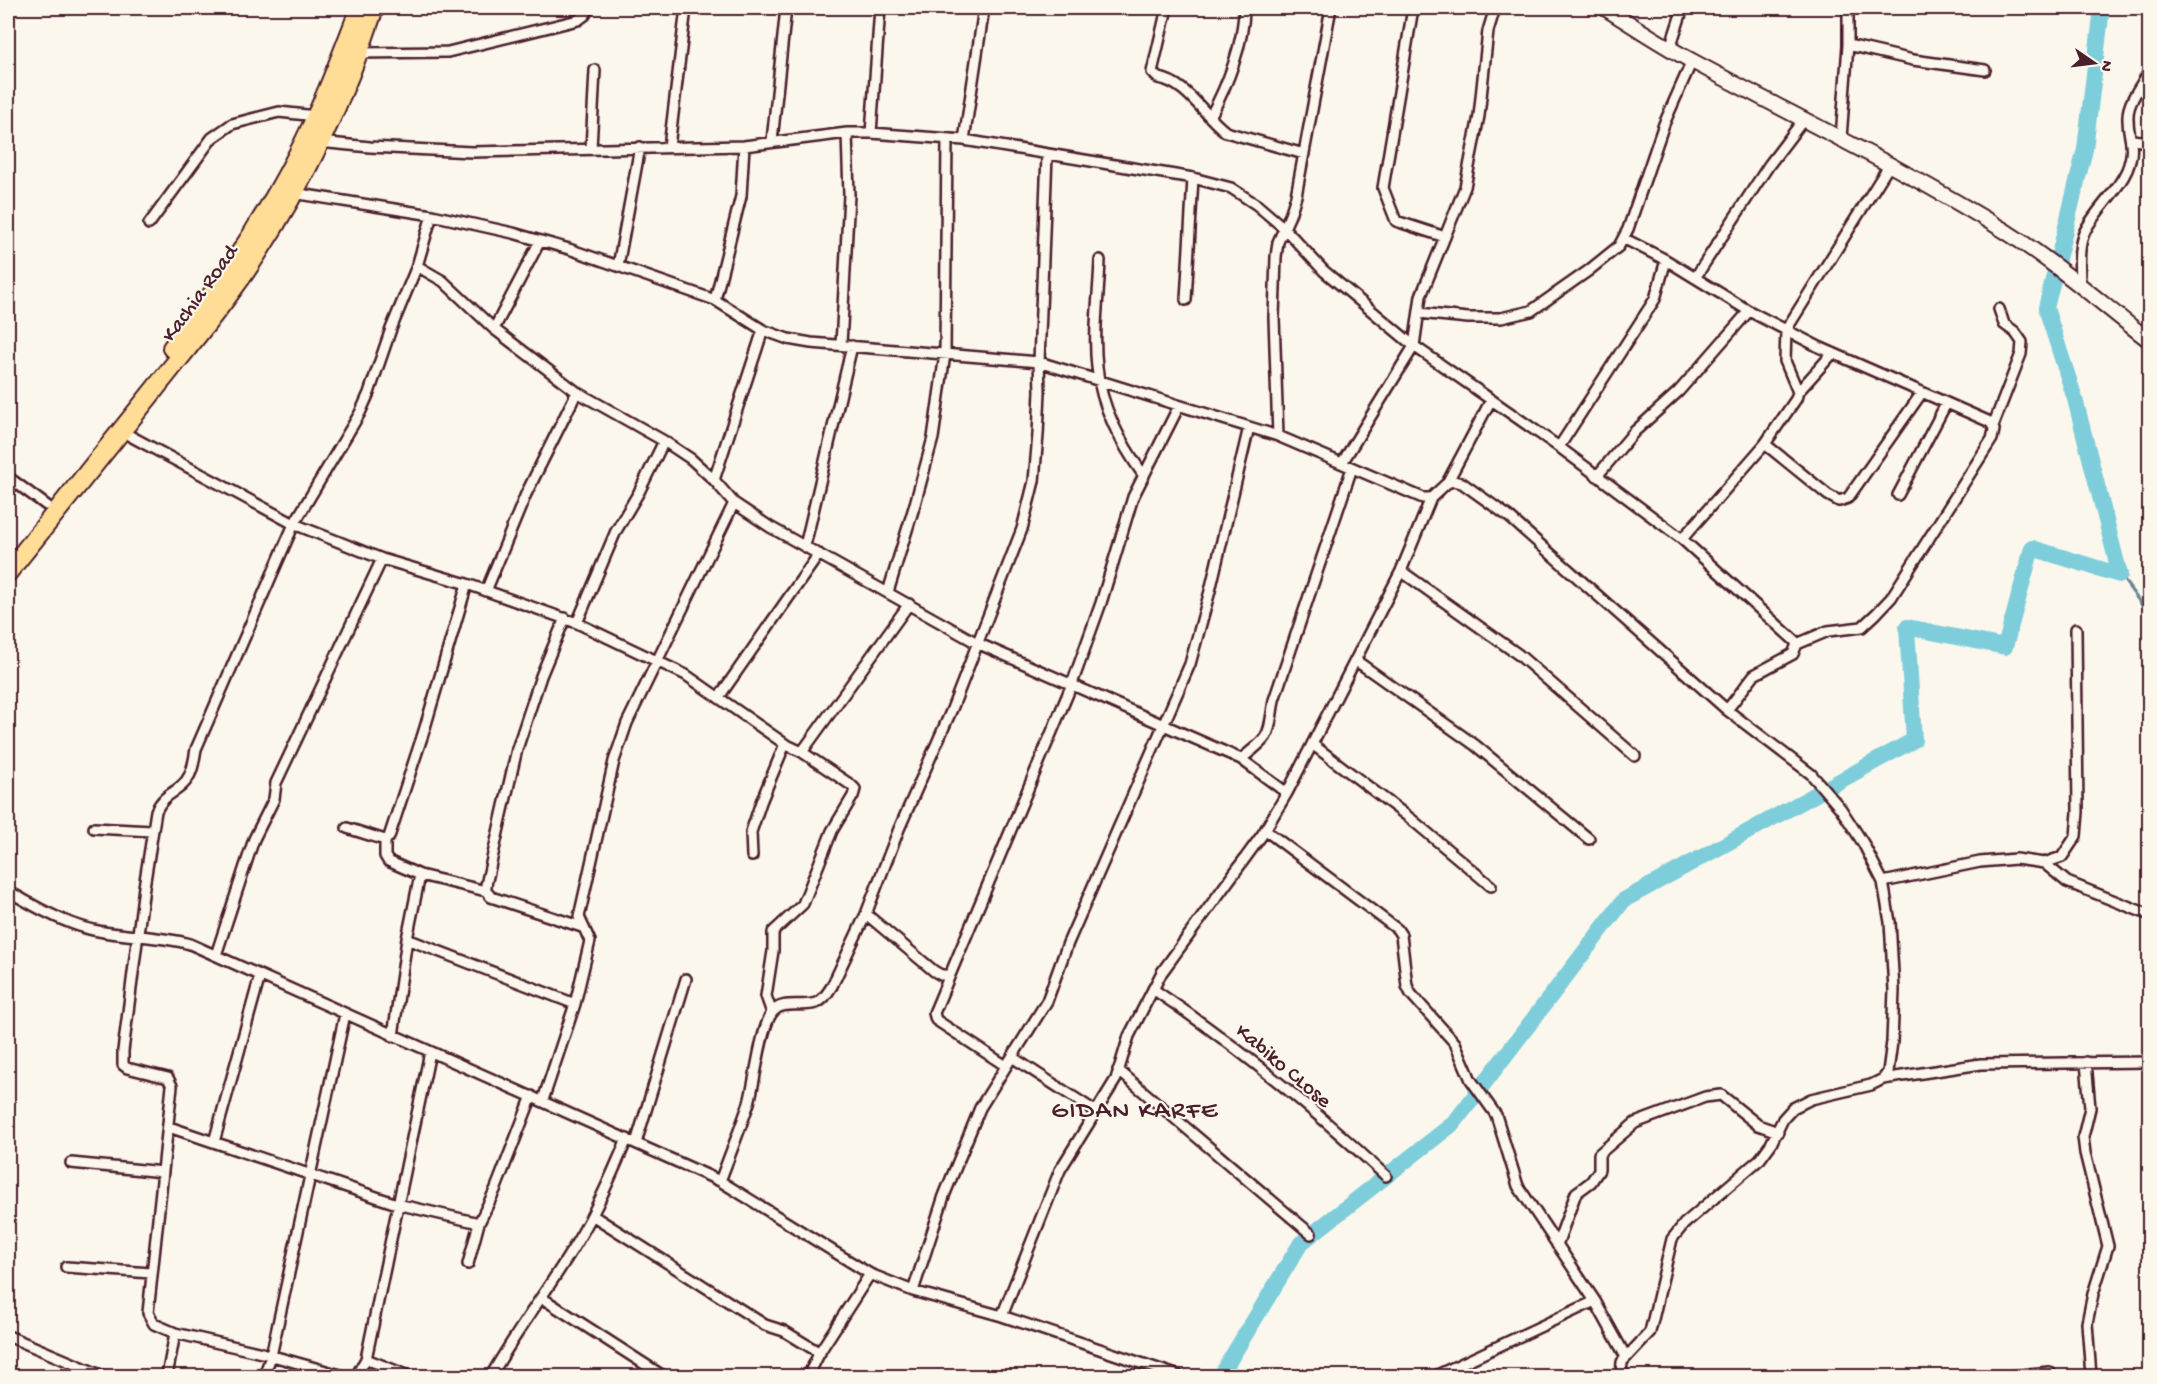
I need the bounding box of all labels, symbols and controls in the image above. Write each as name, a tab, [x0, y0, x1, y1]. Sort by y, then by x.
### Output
north arrow	[2064, 33, 2124, 93]
text: N	[2095, 58, 2116, 74]
street label: Kachia Road	[157, 239, 246, 348]
street label: Kabiko CLose	[1229, 1019, 1336, 1115]
district label: GIDAN KARFE	[1051, 1097, 1219, 1128]

